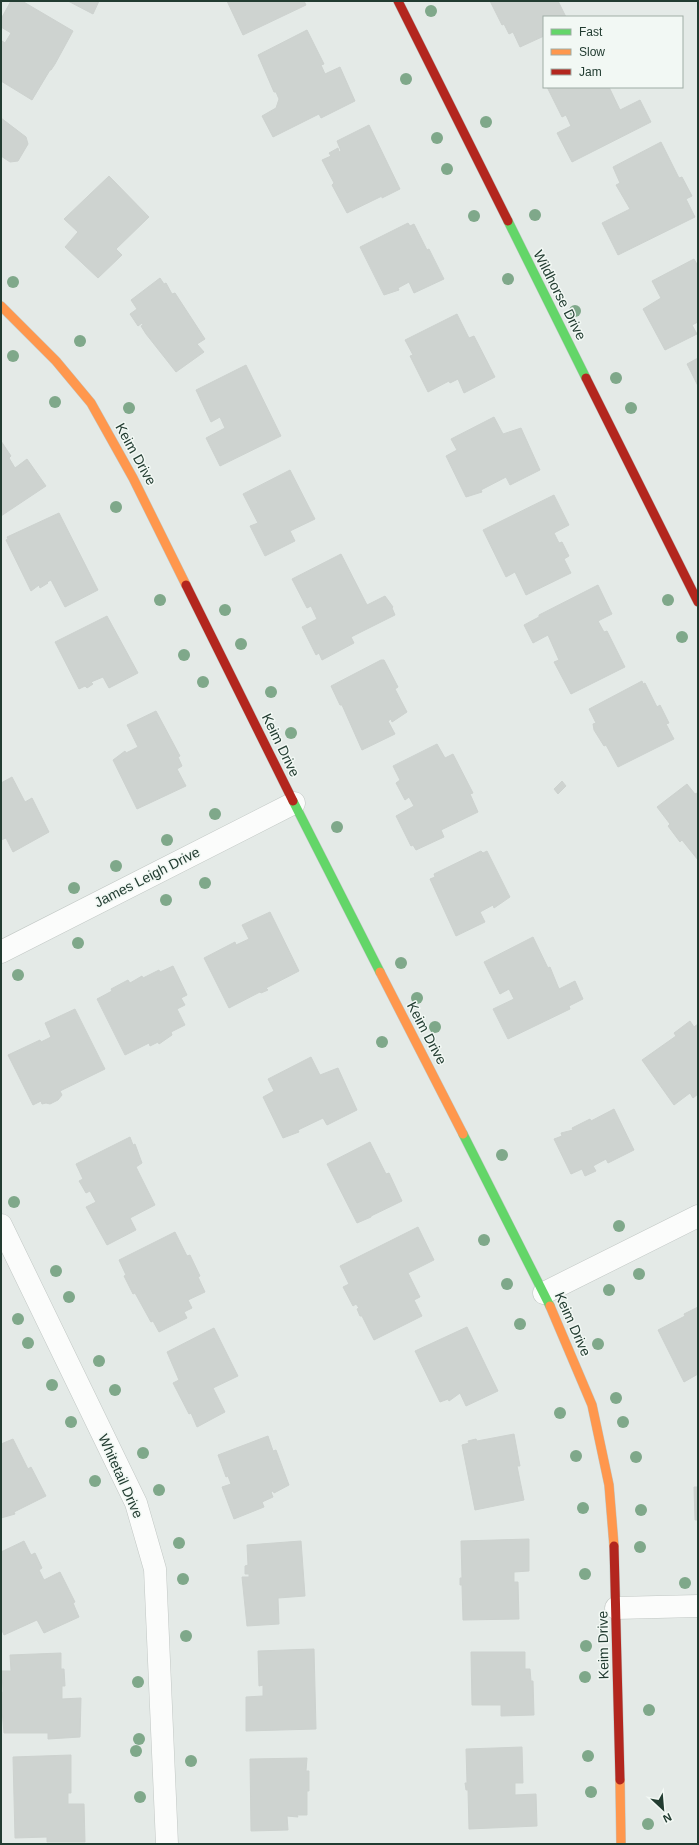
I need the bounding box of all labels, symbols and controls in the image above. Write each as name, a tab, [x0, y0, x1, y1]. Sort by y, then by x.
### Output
legend	[543, 16, 683, 88]
text: Fast	[579, 25, 603, 39]
text: Slow	[579, 45, 605, 59]
text: Jam	[579, 65, 602, 79]
street label: Wildhorse Drive	[530, 247, 590, 343]
street label: Keim Drive	[112, 420, 160, 488]
street label: Keim Drive	[259, 711, 303, 779]
street label: James Leigh Drive	[92, 843, 202, 910]
street label: Keim Drive	[404, 999, 450, 1067]
street label: Keim Drive	[552, 1289, 594, 1359]
street label: Whitetail Drive	[95, 1432, 147, 1521]
street label: Keim Drive	[594, 1610, 612, 1679]
north arrow	[643, 1789, 683, 1829]
text: N	[661, 1811, 674, 1825]

